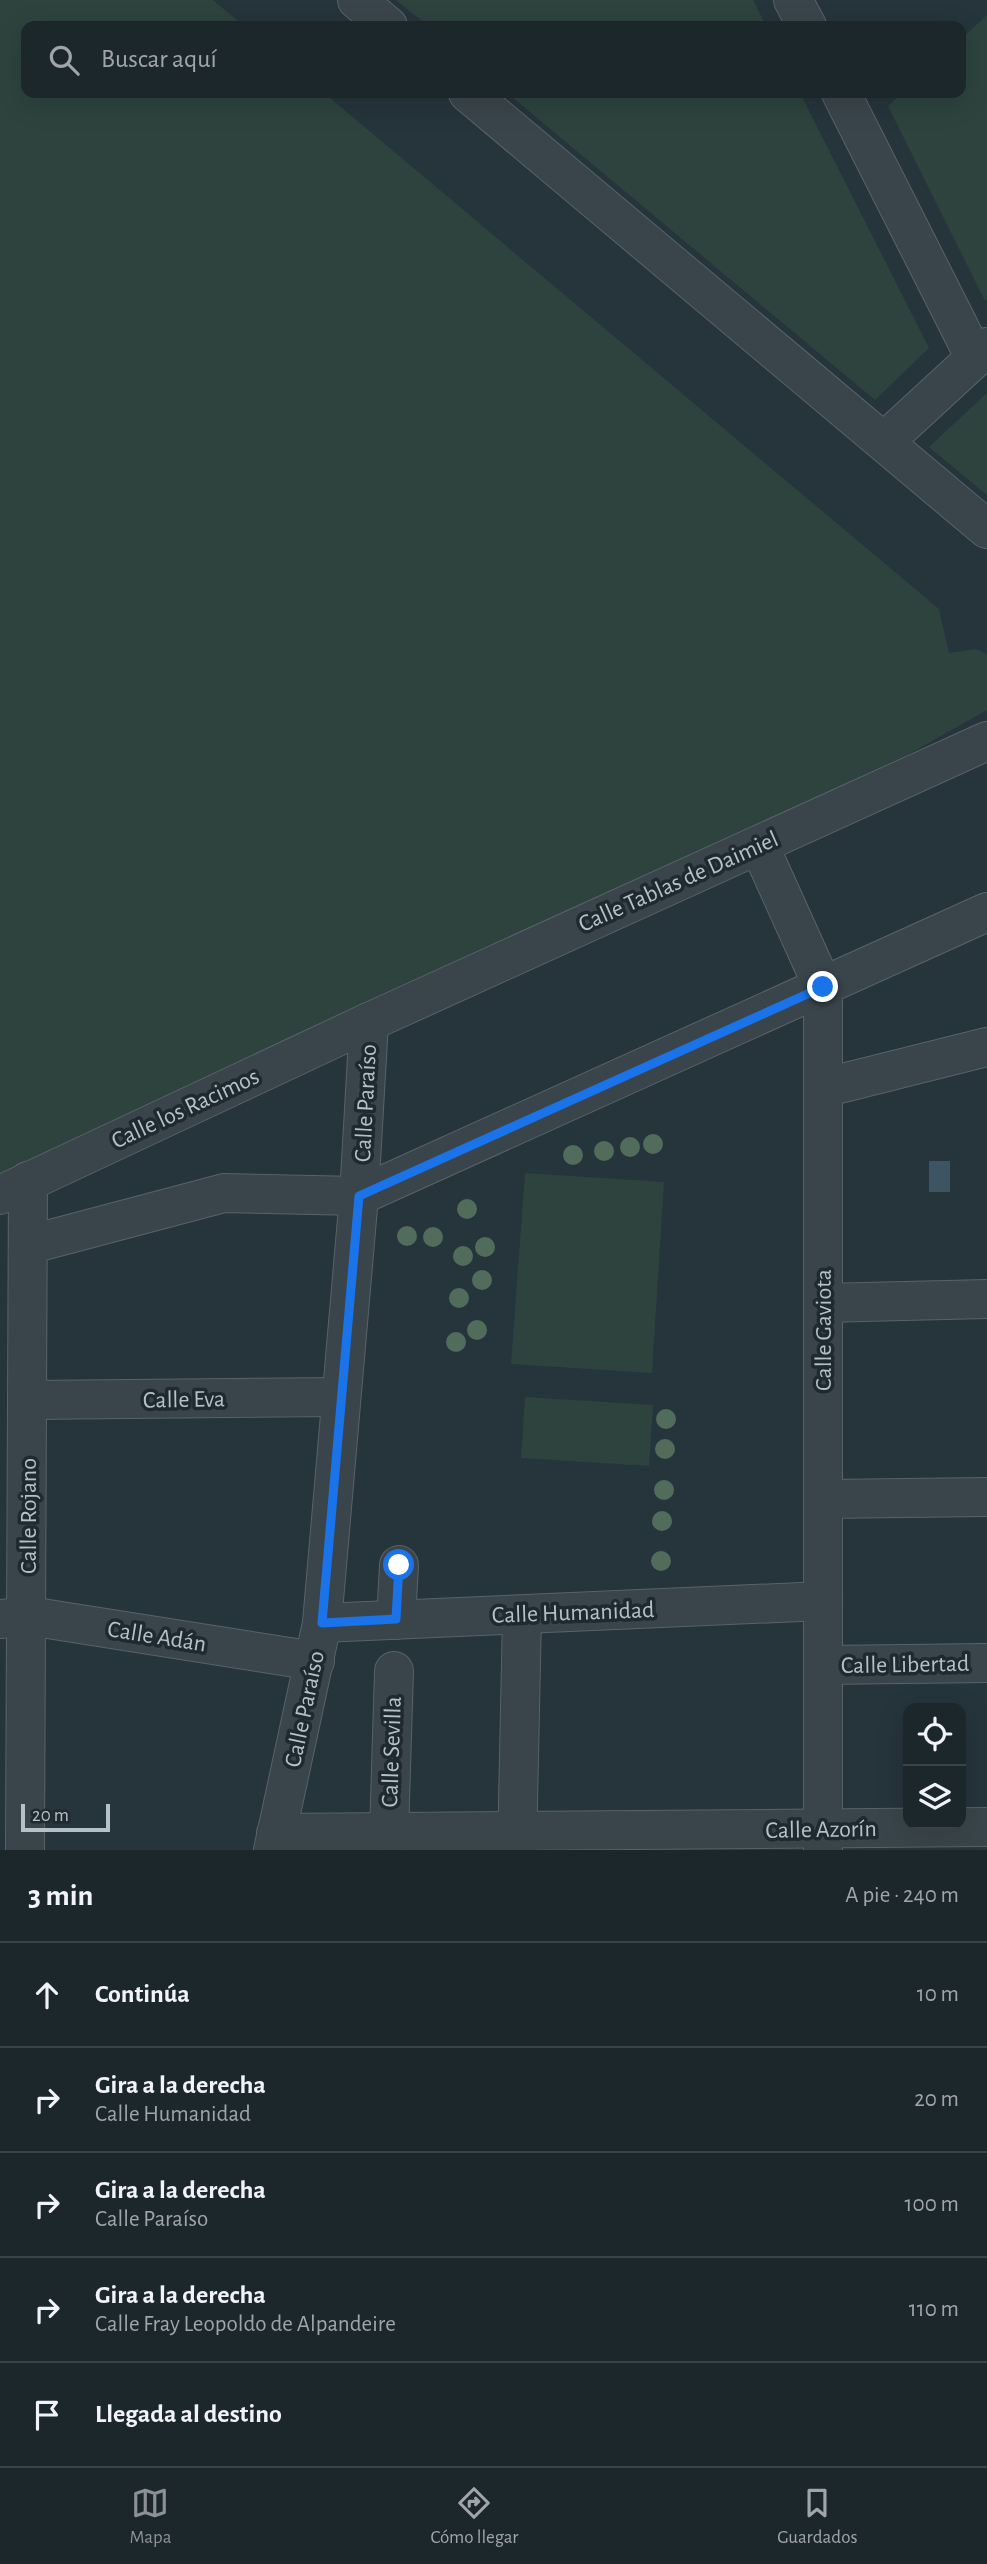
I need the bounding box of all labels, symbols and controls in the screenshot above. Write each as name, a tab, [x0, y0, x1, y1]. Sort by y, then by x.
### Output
search box	[21, 21, 966, 98]
icon: search	[45, 41, 83, 79]
text: Buscar aquí	[101, 46, 217, 72]
street label: Calle Tablas de Daimiel	[575, 827, 782, 937]
route end	[807, 971, 838, 1002]
street label: Calle Paraíso	[351, 1043, 381, 1163]
street label: Calle los Racimos	[108, 1064, 263, 1154]
street label: Calle Gaviota	[812, 1269, 836, 1391]
street label: Calle Eva	[143, 1387, 225, 1413]
street label: Calle Rojano	[17, 1458, 41, 1574]
route start	[383, 1549, 414, 1580]
street label: Calle Humanidad	[491, 1598, 655, 1628]
street label: Calle Adán	[106, 1617, 208, 1657]
street label: Calle Paraíso	[281, 1649, 329, 1770]
street label: Calle Libertad	[841, 1652, 969, 1678]
street label: Calle Sevilla	[378, 1696, 406, 1808]
map controls	[903, 1703, 966, 1829]
button: locate	[903, 1703, 966, 1766]
button: layers	[903, 1766, 966, 1829]
scale bar	[21, 1801, 110, 1833]
text: 20 m	[32, 1806, 69, 1825]
street label: Calle Azorín	[765, 1817, 877, 1843]
text: 3 min	[28, 1881, 93, 1911]
text: A pie · 240 m	[845, 1884, 959, 1907]
icon: ahead	[28, 1976, 66, 2014]
text: Continúa	[95, 1981, 190, 2007]
text: 10 m	[917, 1983, 959, 2006]
text: Gira a la derecha	[95, 2072, 266, 2098]
icon: right	[28, 2081, 66, 2119]
text: 20 m	[914, 2088, 959, 2111]
text: Calle Humanidad	[95, 2103, 251, 2126]
text: Gira a la derecha	[95, 2177, 266, 2203]
icon: right	[28, 2186, 66, 2224]
text: 100 m	[905, 2193, 959, 2216]
text: Calle Paraíso	[95, 2208, 208, 2231]
text: Gira a la derecha	[95, 2282, 266, 2308]
icon: right	[28, 2291, 66, 2329]
text: 110 m	[909, 2298, 959, 2321]
text: Calle Fray Leopoldo de Alpandeire	[95, 2313, 396, 2336]
icon: arrive	[28, 2396, 66, 2434]
text: Llegada al destino	[95, 2401, 282, 2427]
tab: Mapa	[129, 2484, 171, 2549]
tab: Cómo llegar	[430, 2484, 518, 2549]
tab: Guardados	[777, 2484, 858, 2549]

